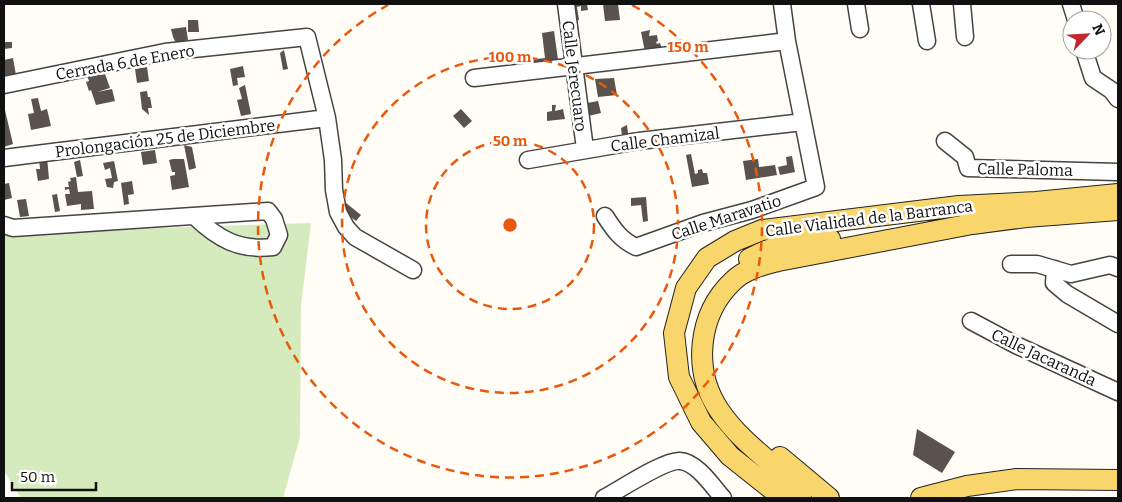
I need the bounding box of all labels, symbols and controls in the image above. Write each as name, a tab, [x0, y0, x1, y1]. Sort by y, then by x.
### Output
north arrow	[1062, 10, 1112, 60]
street label: Calle Jerecuaro	[558, 19, 591, 133]
text: N	[1088, 21, 1108, 38]
text: 150 m	[667, 38, 709, 56]
street label: Cerrada 6 de Enero	[54, 41, 196, 84]
text: 100 m	[489, 48, 532, 66]
street label: Prolongación 25 de Diciembre	[54, 116, 276, 161]
street label: Calle Chamizal	[610, 123, 721, 156]
text: 50 m	[493, 132, 528, 150]
street label: Calle Paloma	[977, 159, 1073, 180]
street label: Calle Maravatio	[669, 191, 783, 244]
street label: Calle Vialidad de la Barranca	[764, 196, 974, 241]
centre of rings	[501, 216, 519, 234]
street label: Calle Jacaranda	[988, 325, 1100, 390]
scale bar	[12, 460, 96, 492]
text: 50 m	[20, 468, 56, 486]

